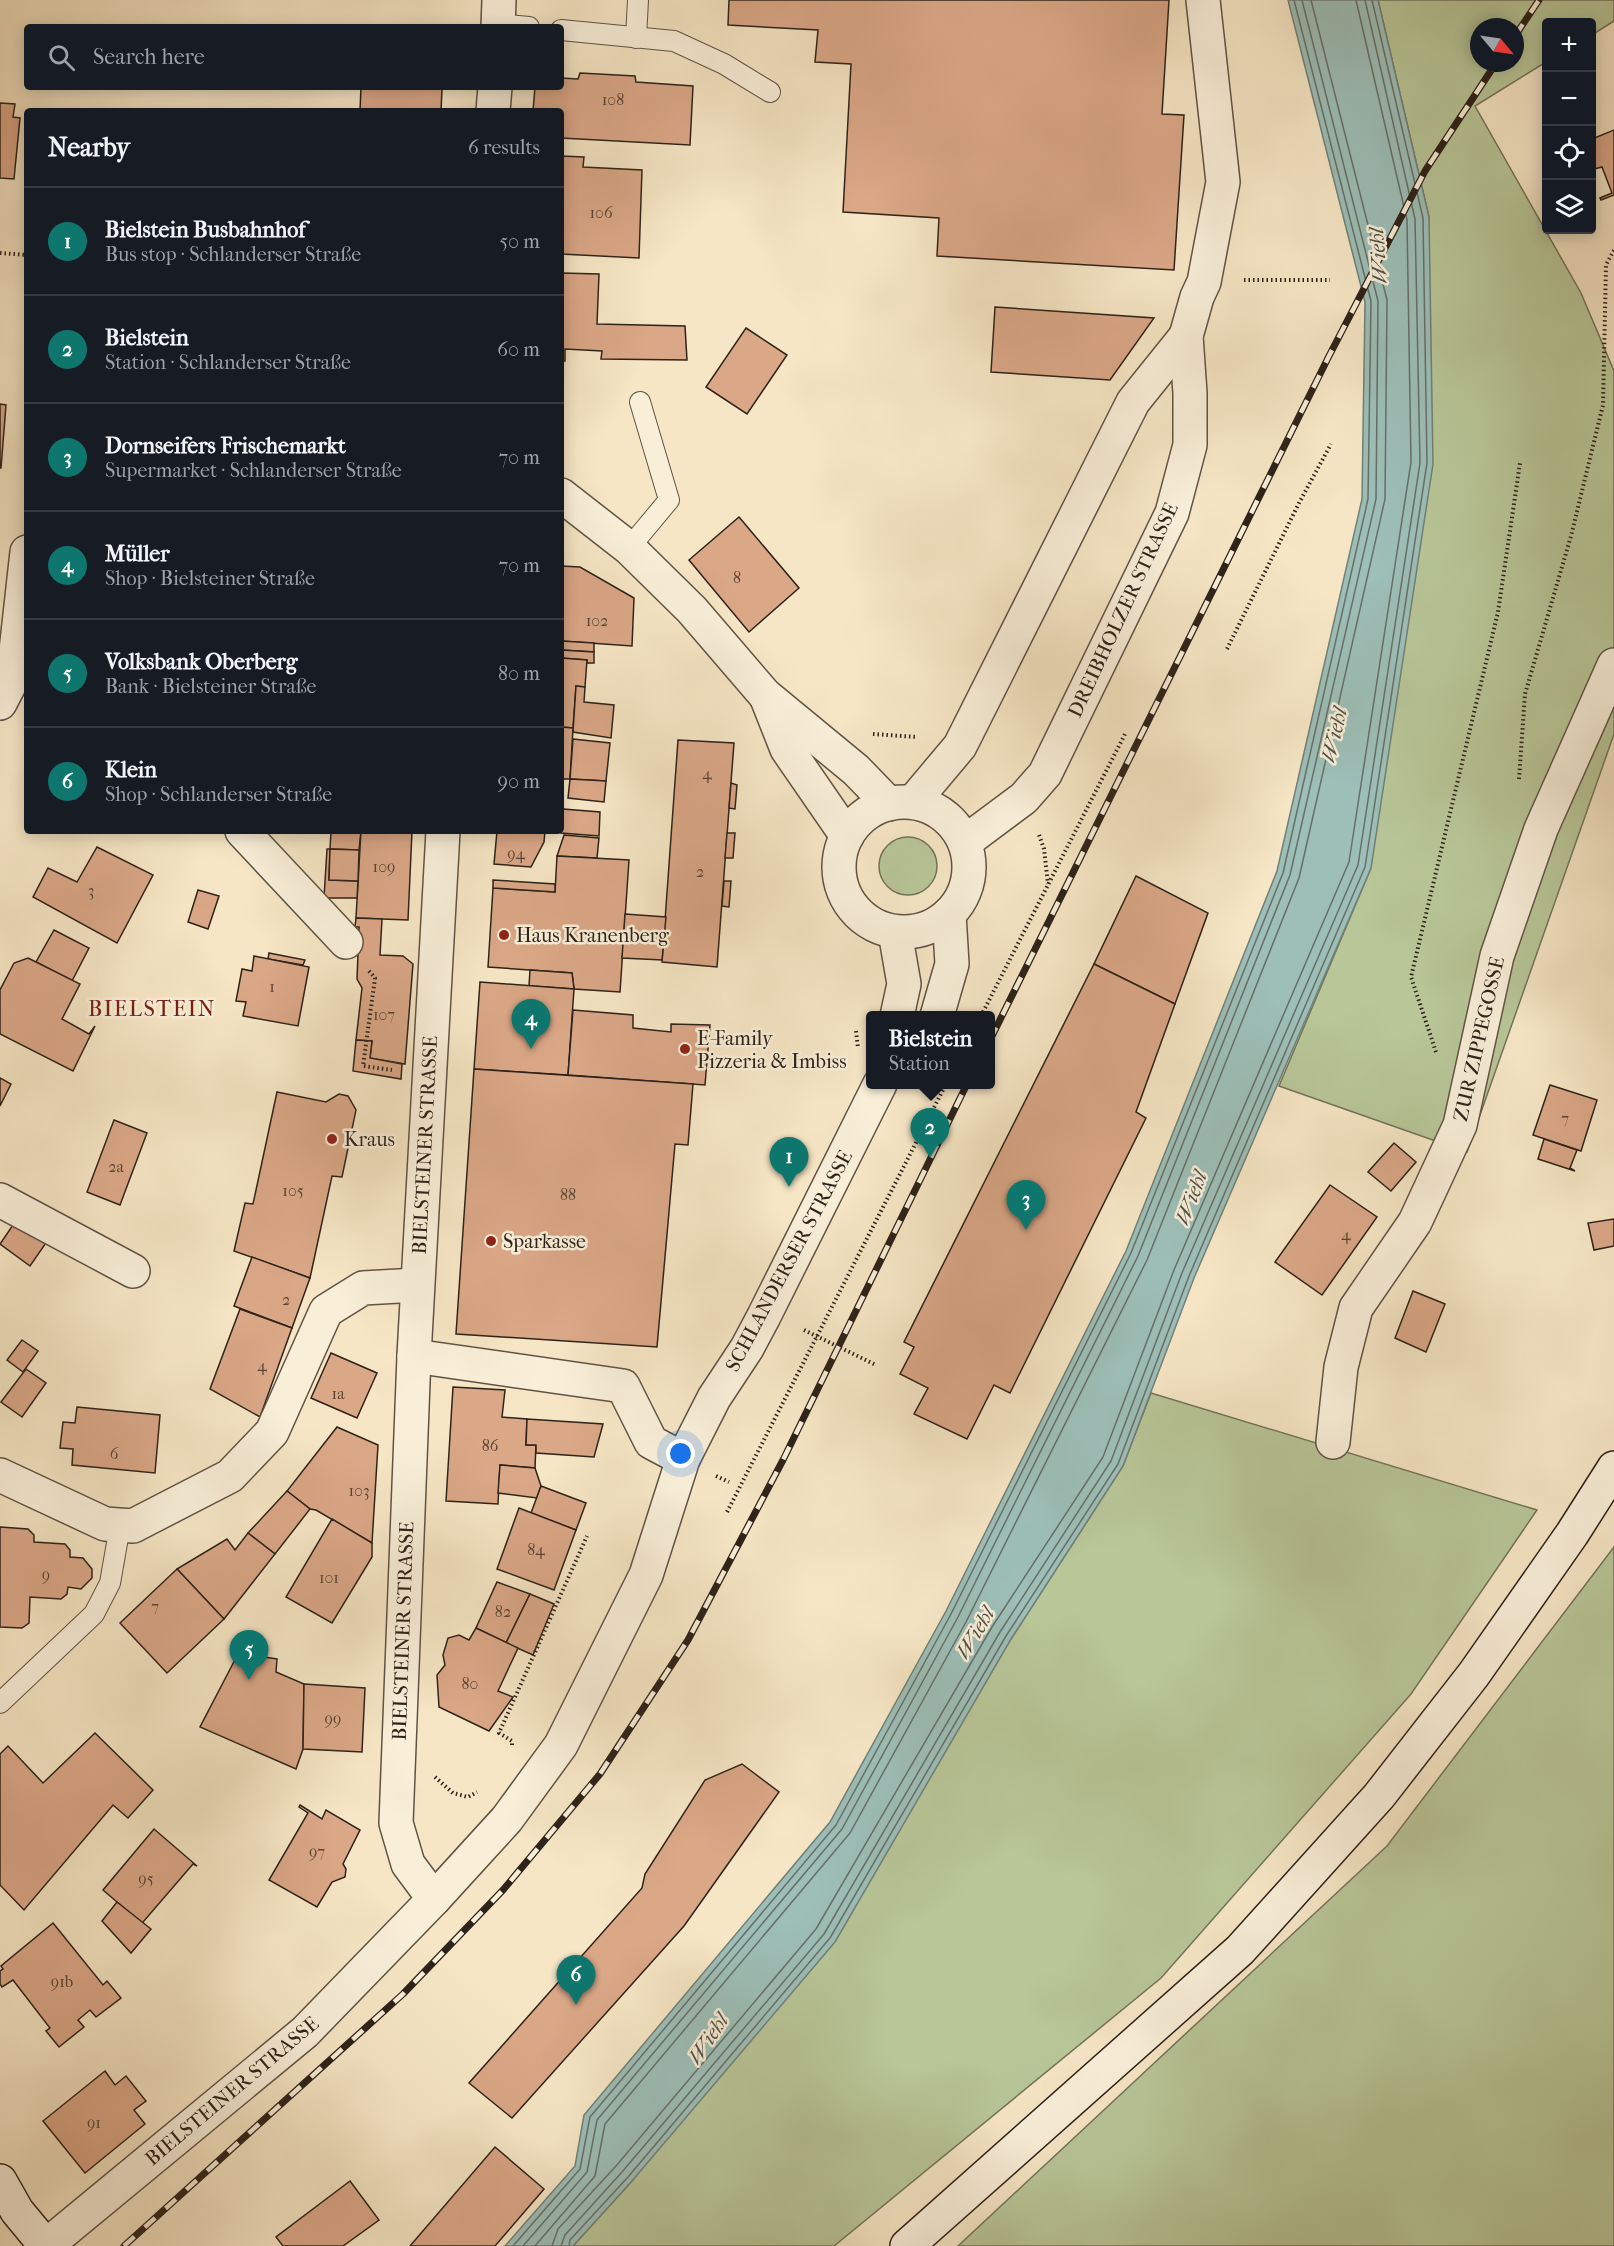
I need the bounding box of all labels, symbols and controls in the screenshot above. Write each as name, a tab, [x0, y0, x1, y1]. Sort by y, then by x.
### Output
north arrow	[1470, 18, 1524, 72]
map controls	[1542, 18, 1596, 234]
button: +	[1542, 18, 1596, 72]
search box	[24, 24, 564, 90]
icon: search	[45, 41, 78, 74]
text: Search here	[93, 44, 205, 70]
button: −	[1542, 72, 1596, 126]
house number: 108	[602, 90, 624, 109]
button: locate	[1542, 126, 1596, 180]
text: Nearby	[48, 132, 130, 163]
text: 6 results	[468, 136, 540, 159]
button: layers	[1542, 180, 1596, 234]
house number: 106	[589, 203, 613, 222]
text: Bielstein Busbahnhof	[105, 217, 306, 243]
water label: Wiehl	[1364, 225, 1392, 284]
text: 1	[64, 230, 71, 253]
text: 50 m	[499, 230, 540, 253]
text: Bus stop · Schlanderser Straße	[105, 243, 361, 266]
text: Bielstein	[105, 325, 189, 351]
text: 2	[62, 338, 73, 361]
text: 60 m	[497, 338, 540, 361]
text: Station · Schlanderser Straße	[105, 351, 351, 374]
text: Dornseifers Frischemarkt	[105, 433, 346, 459]
text: 3	[63, 446, 72, 469]
text: 70 m	[498, 446, 540, 469]
text: Supermarket · Schlanderser Straße	[105, 459, 402, 482]
street label: DREIBHOLZER STRASSE	[1063, 499, 1183, 721]
text: Müller	[105, 541, 170, 567]
text: 4	[62, 554, 73, 577]
text: 70 m	[498, 554, 540, 577]
text: Shop · Bielsteiner Straße	[105, 567, 315, 590]
house number: 8	[733, 568, 741, 587]
house number: 102	[586, 611, 608, 630]
text: Volksbank Oberberg	[105, 649, 298, 675]
text: 5	[63, 662, 72, 685]
text: 80 m	[498, 662, 540, 685]
text: Bank · Bielsteiner Straße	[105, 675, 317, 698]
water label: Wiehl	[1316, 703, 1353, 765]
text: Klein	[105, 757, 157, 783]
house number: 4	[702, 764, 712, 783]
text: 6	[62, 770, 73, 793]
text: 90 m	[498, 770, 540, 793]
text: Shop · Schlanderser Straße	[105, 783, 332, 806]
house number: 94	[507, 844, 525, 863]
house number: 109	[373, 857, 395, 876]
house number: 2	[696, 862, 704, 881]
house number: 3	[88, 881, 94, 900]
place label: Haus Kranenberg	[516, 924, 669, 947]
marker: Haus Kranenberg	[497, 928, 511, 942]
street label: ZUR ZIPPEGOSSE	[1449, 954, 1509, 1124]
house number: 1	[269, 977, 275, 996]
district label: BIELSTEIN	[88, 996, 216, 1022]
pin: 4	[512, 1000, 550, 1049]
house number: 107	[373, 1005, 395, 1024]
popup	[866, 1011, 995, 1089]
text: Bielstein	[889, 1026, 972, 1052]
place label: E-Family Pizzeria & Imbiss	[697, 1027, 847, 1073]
street label: BIELSTEINER STRASSE	[408, 1035, 442, 1255]
marker: E-Family Pizzeria & Imbiss	[678, 1042, 692, 1056]
text: Station	[889, 1052, 950, 1075]
pin: 2	[910, 1108, 950, 1158]
house number: 7	[1561, 1109, 1569, 1128]
place label: Kraus	[344, 1128, 395, 1151]
marker: Kraus	[325, 1132, 339, 1146]
pin: 1	[770, 1138, 808, 1187]
street label: SCHLANDERSER STRASSE	[721, 1146, 857, 1376]
house number: 2a	[108, 1157, 124, 1176]
water label: Wiehl	[1170, 1165, 1213, 1228]
pin: 3	[1006, 1180, 1046, 1230]
house number: 105	[282, 1181, 304, 1200]
house number: 88	[560, 1185, 576, 1204]
house number: 4	[1341, 1225, 1351, 1244]
place label: Sparkasse	[503, 1230, 586, 1253]
marker: Sparkasse	[484, 1234, 498, 1248]
house number: 2	[282, 1290, 290, 1309]
house number: 4	[257, 1356, 267, 1375]
house number: 1a	[331, 1384, 345, 1403]
house number: 86	[482, 1436, 499, 1455]
your location	[666, 1439, 695, 1468]
house number: 6	[110, 1444, 119, 1463]
house number: 103	[348, 1481, 370, 1500]
street label: BIELSTEINER STRASSE	[388, 1521, 418, 1741]
house number: 84	[527, 1540, 545, 1559]
house number: 9	[42, 1565, 50, 1584]
house number: 101	[319, 1568, 339, 1587]
house number: 7	[151, 1597, 159, 1616]
water label: Wiehl	[950, 1601, 1001, 1663]
house number: 82	[495, 1602, 511, 1621]
pin: 5	[230, 1630, 268, 1680]
house number: 80	[462, 1674, 478, 1693]
house number: 99	[325, 1709, 341, 1728]
house number: 97	[309, 1842, 325, 1861]
house number: 95	[138, 1869, 154, 1888]
pin: 6	[556, 1956, 596, 2005]
house number: 91b	[51, 1972, 73, 1991]
water label: Wiehl	[683, 2007, 735, 2069]
street label: BIELSTEINER STRASSE	[141, 2012, 323, 2170]
house number: 91	[87, 2113, 101, 2132]

